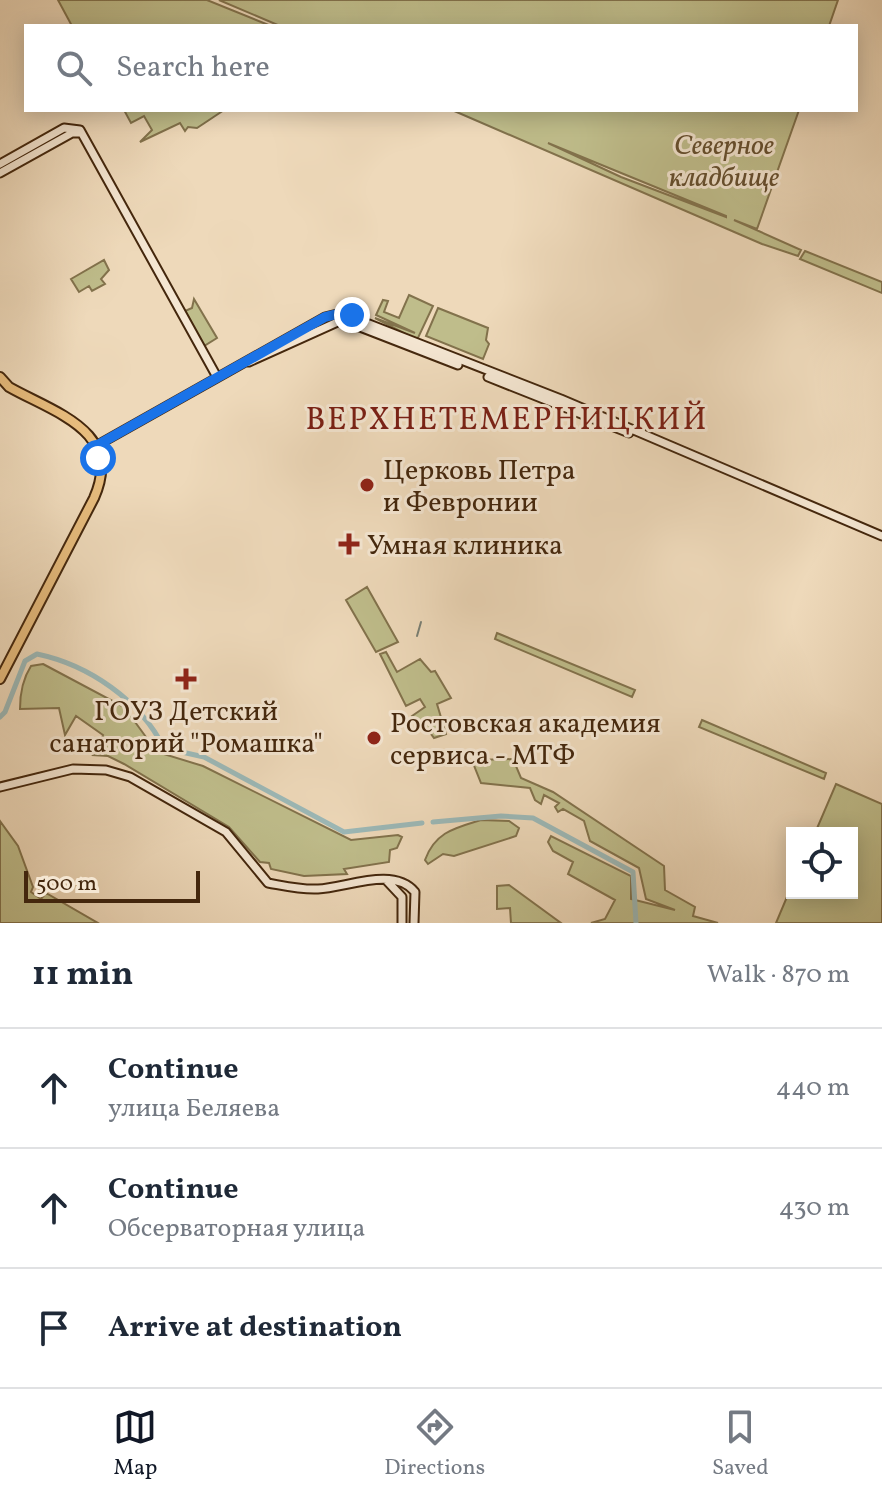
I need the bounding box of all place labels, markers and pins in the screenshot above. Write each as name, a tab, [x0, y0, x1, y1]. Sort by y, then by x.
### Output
place label: Церковь Петра и Февронии	[383, 452, 576, 523]
marker: Церковь Петра и Февронии	[358, 476, 376, 494]
place label: Умная клиника	[367, 527, 563, 566]
marker: Умная клиника	[338, 533, 360, 555]
marker: ГОУЗ Детский санаторий "Ромашка"	[175, 668, 197, 690]
place label: ГОУЗ Детский санаторий "Ромашка"	[49, 693, 323, 764]
place label: Ростовская академия сервиса - МТФ	[390, 705, 661, 776]
marker: Ростовская академия сервиса - МТФ	[365, 729, 383, 747]

